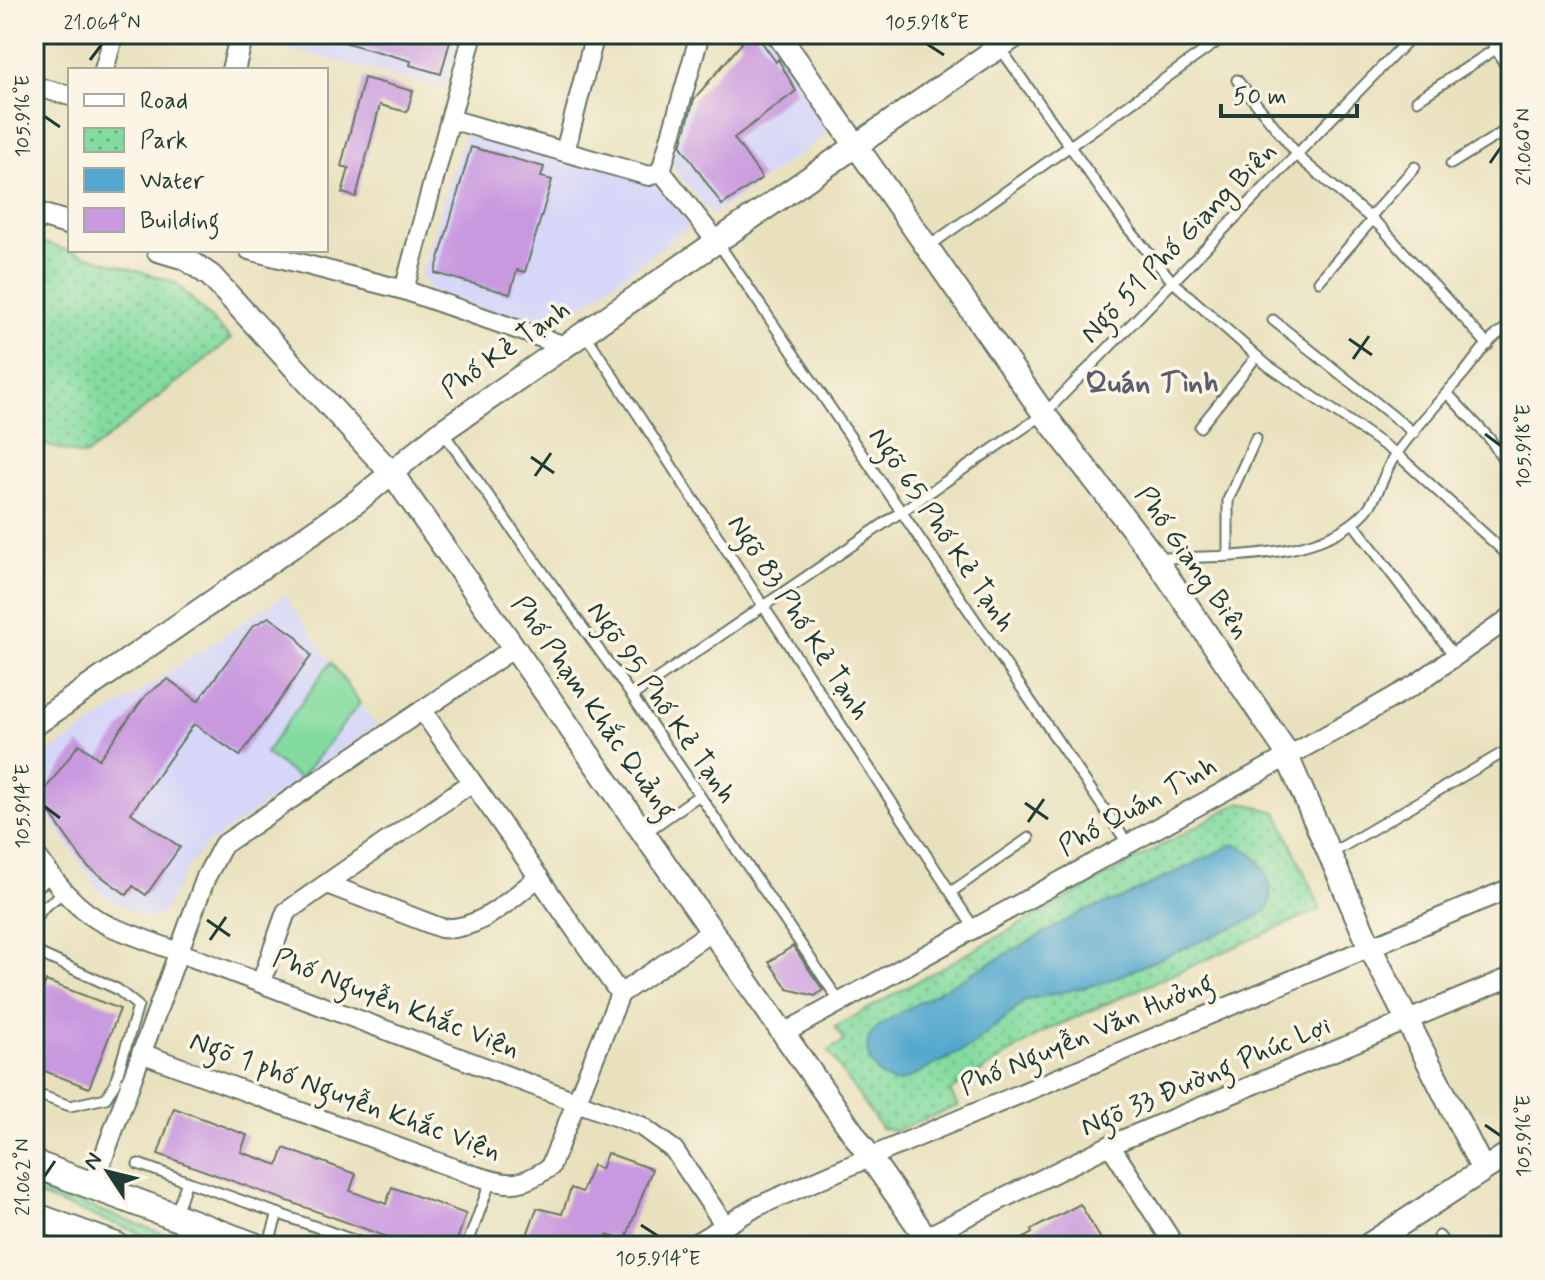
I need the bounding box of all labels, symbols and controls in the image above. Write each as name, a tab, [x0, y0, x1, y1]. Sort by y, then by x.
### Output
text: 21.064°N	[63, 10, 141, 37]
text: 105.918°E	[885, 10, 969, 37]
legend	[68, 68, 328, 252]
scale bar	[1221, 68, 1357, 118]
text: 105.916°E	[10, 75, 37, 157]
text: 50 m	[1233, 82, 1287, 113]
text: Road	[140, 86, 188, 117]
text: 21.060°N	[1511, 108, 1538, 186]
text: Park	[140, 126, 188, 157]
street label: Ngõ 51 Phố Giang Biên	[1073, 134, 1287, 354]
text: Water	[140, 166, 205, 197]
text: Building	[140, 206, 220, 240]
street label: Phố Kẻ Tạnh	[434, 292, 578, 408]
district label: Quán Tình	[1085, 364, 1219, 403]
text: 105.918°E	[1511, 404, 1538, 488]
street label: Ngõ 65 Phố Kẻ Tạnh	[856, 421, 1023, 641]
street label: Phố Giang Biên	[1124, 479, 1258, 648]
street label: Ngõ 83 Phố Kẻ Tạnh	[715, 508, 878, 729]
street label: Phố Phạm Khắc Quảng	[499, 589, 684, 829]
street label: Ngõ 95 Phố Kẻ Tạnh	[575, 595, 745, 813]
street label: Phố Quán Tình	[1052, 748, 1224, 866]
text: 105.914°E	[10, 764, 37, 848]
street label: Phố Nguyễn Khắc Viện	[266, 940, 525, 1071]
street label: Phố Nguyễn Văn Hưởng	[955, 965, 1221, 1108]
street label: Ngõ 33 Đường Phúc Lợi	[1075, 1008, 1338, 1149]
street label: Ngõ 1 phố Nguyễn Khắc Viện	[183, 1023, 506, 1173]
text: 105.916°E	[1511, 1095, 1538, 1177]
north arrow	[68, 1132, 148, 1212]
text: 21.062°N	[10, 1138, 37, 1216]
text: N	[78, 1148, 109, 1176]
text: 105.914°E	[616, 1246, 700, 1273]

